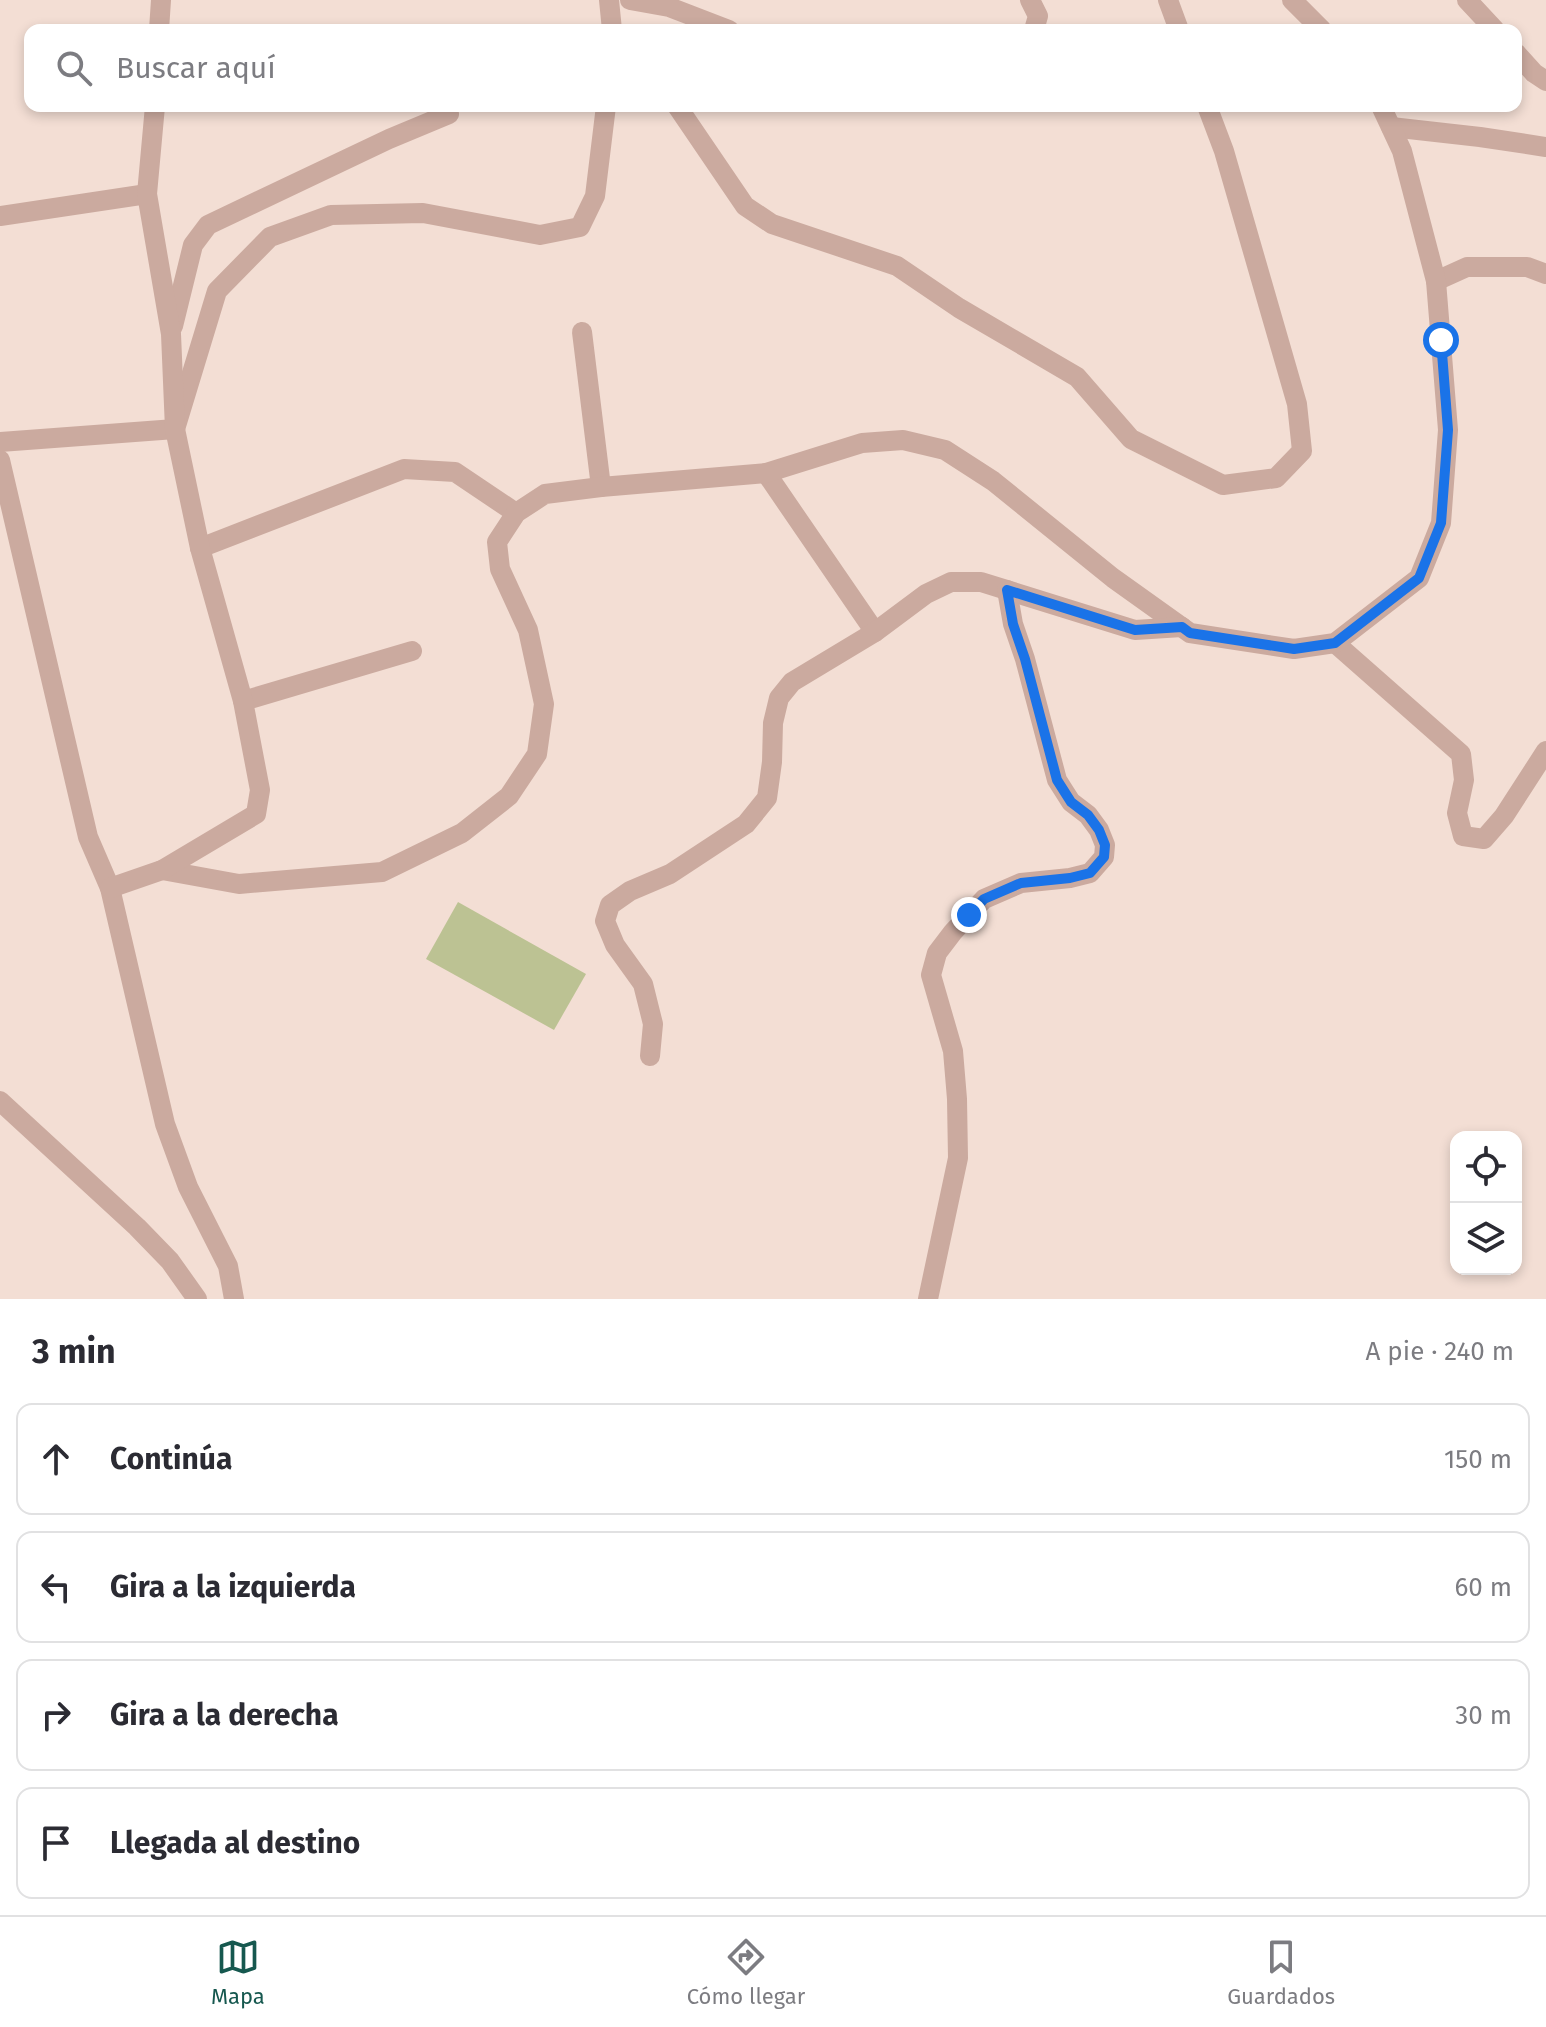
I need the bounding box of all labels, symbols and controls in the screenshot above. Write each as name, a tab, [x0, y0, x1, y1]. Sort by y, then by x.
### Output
search box	[24, 24, 1522, 112]
icon: search	[52, 46, 96, 90]
text: Buscar aquí	[116, 50, 276, 86]
route start	[1423, 322, 1459, 358]
route end	[951, 897, 987, 933]
map controls	[1450, 1131, 1522, 1275]
button: locate	[1450, 1131, 1522, 1203]
button: layers	[1450, 1203, 1522, 1275]
text: 3 min	[32, 1331, 116, 1372]
text: A pie · 240 m	[1366, 1336, 1514, 1367]
icon: ahead	[34, 1437, 78, 1481]
text: Continúa	[110, 1441, 232, 1477]
text: 150 m	[1444, 1444, 1512, 1475]
icon: left	[34, 1565, 78, 1609]
text: Gira a la izquierda	[110, 1569, 356, 1605]
text: 60 m	[1454, 1572, 1512, 1603]
icon: right	[34, 1693, 78, 1737]
text: Gira a la derecha	[110, 1697, 339, 1733]
text: 30 m	[1455, 1700, 1512, 1731]
icon: arrive	[34, 1821, 78, 1865]
text: Llegada al destino	[110, 1825, 360, 1861]
tab: Mapa	[211, 1935, 265, 2010]
tab: Cómo llegar	[687, 1935, 805, 2010]
tab: Guardados	[1227, 1935, 1335, 2010]

